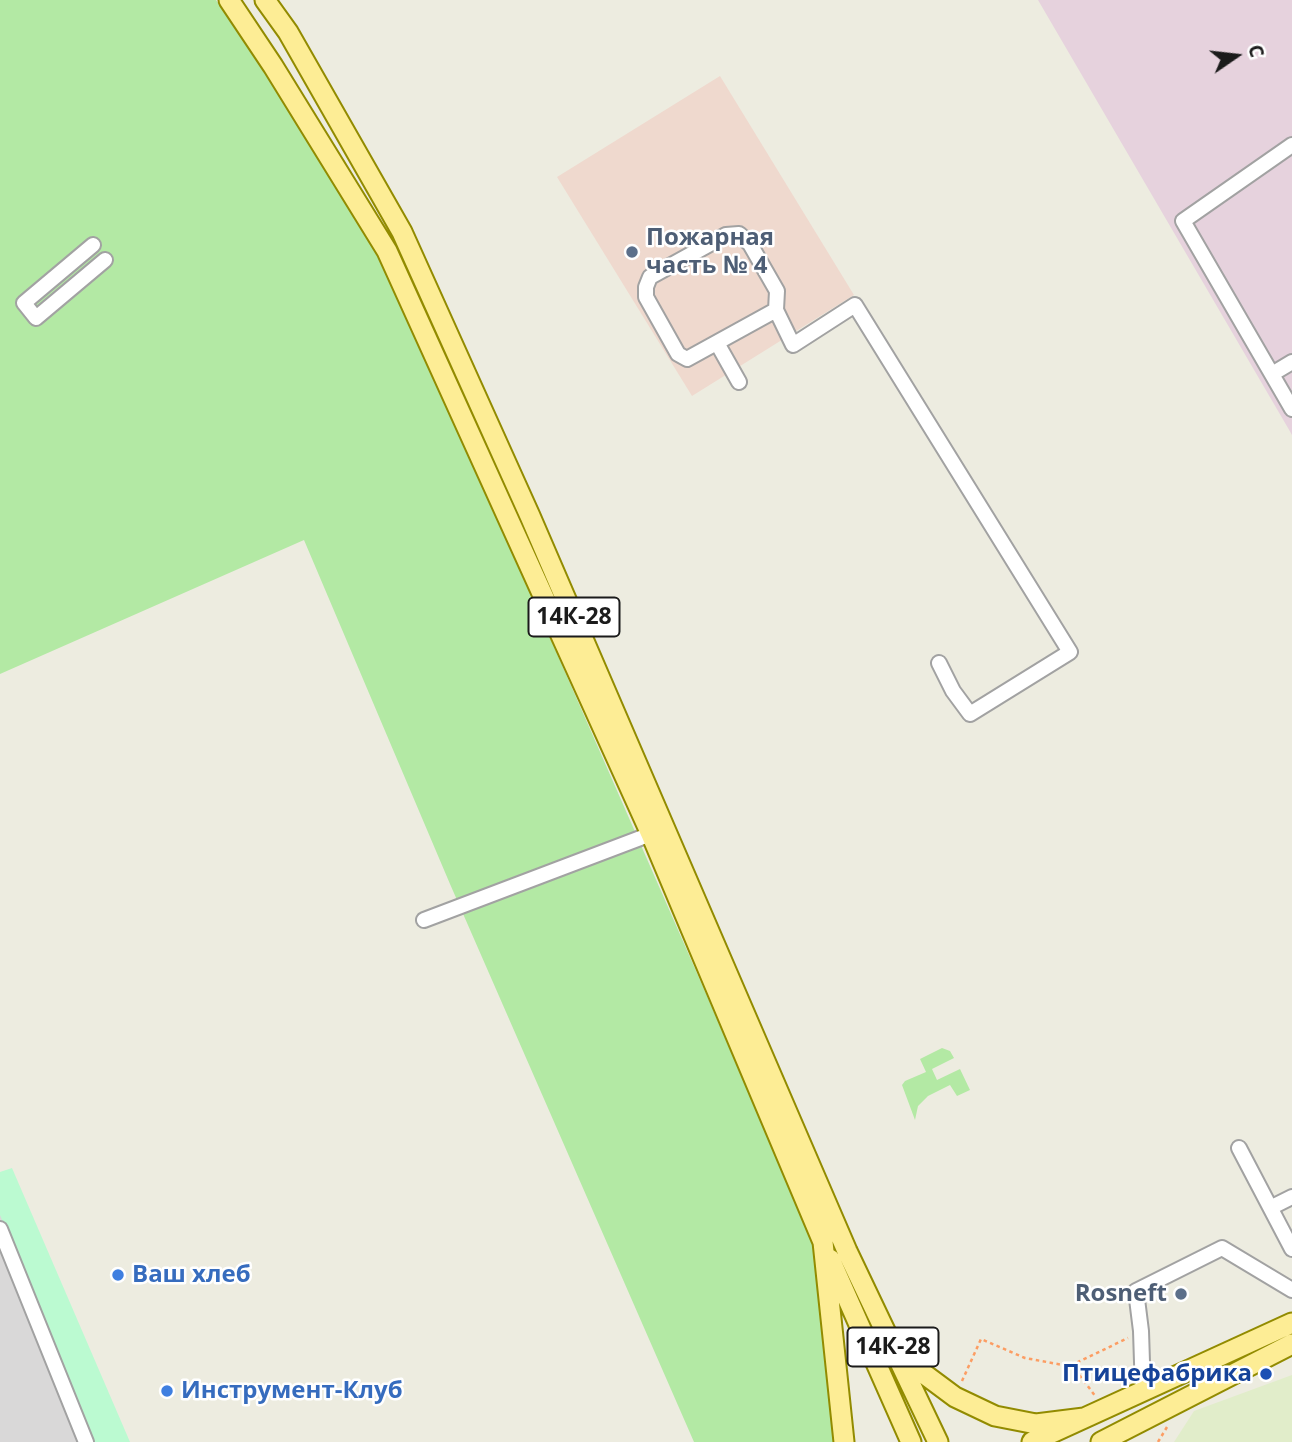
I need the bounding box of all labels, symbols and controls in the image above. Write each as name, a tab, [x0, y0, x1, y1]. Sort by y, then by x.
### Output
north arrow	[1201, 21, 1271, 91]
text: С	[1242, 42, 1270, 60]
place label: Пожарная часть № 4	[646, 224, 774, 280]
marker: Пожарная часть № 4	[624, 244, 640, 260]
road number: 14К-28	[528, 597, 620, 636]
place label: Ваш хлеб	[132, 1261, 251, 1289]
marker: Ваш хлеб	[110, 1267, 126, 1283]
place label: Rosneft	[1075, 1280, 1167, 1308]
marker: Rosneft	[1173, 1286, 1189, 1302]
road number: 14К-28	[848, 1328, 938, 1366]
place label: Птицефабрика	[1062, 1360, 1252, 1388]
marker: Птицефабрика	[1258, 1366, 1274, 1382]
place label: Инструмент-Клуб	[181, 1377, 403, 1405]
marker: Инструмент-Клуб	[159, 1383, 175, 1399]

